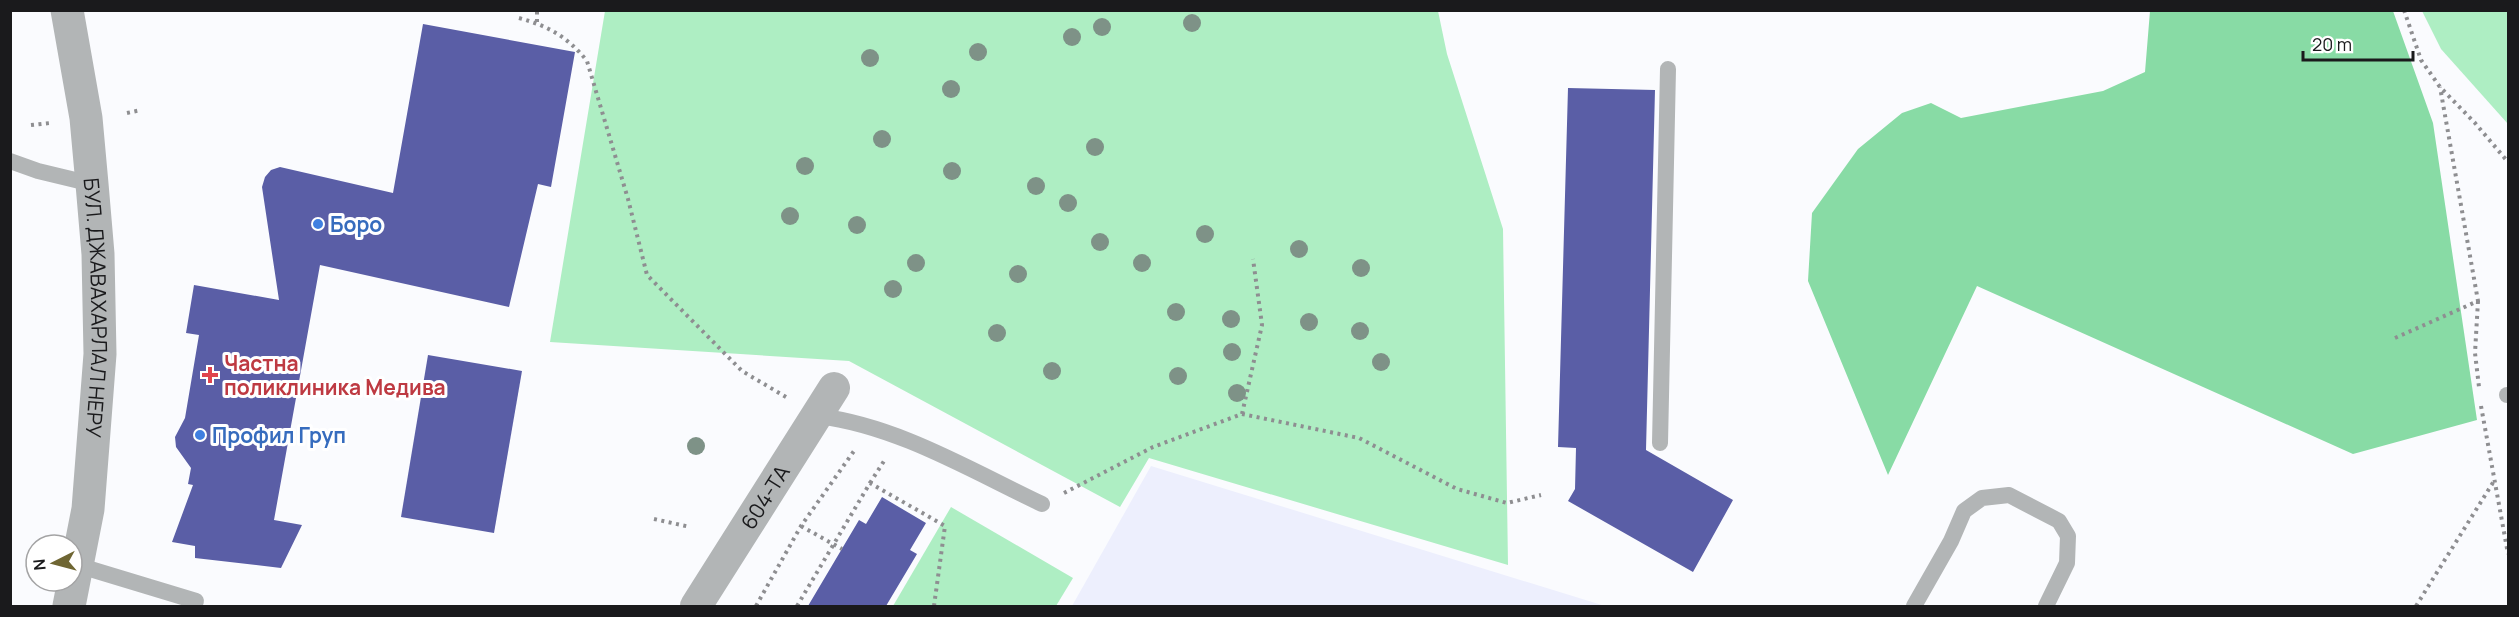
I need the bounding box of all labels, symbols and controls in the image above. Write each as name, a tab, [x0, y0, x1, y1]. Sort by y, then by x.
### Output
scale bar	[2303, 24, 2412, 62]
text: 20 m	[2312, 32, 2352, 56]
street label: БУЛ. ДЖАВАХАРЛАЛ НЕРУ	[78, 177, 114, 439]
place label: Боро	[330, 210, 382, 238]
marker: Боро	[311, 217, 325, 231]
place label: Частна поликлиника Медива	[224, 349, 446, 401]
marker: Частна поликлиника Медива	[201, 366, 219, 384]
place label: Профил Груп	[212, 421, 346, 449]
marker: Профил Груп	[193, 428, 207, 442]
street label: 604-ТА	[734, 460, 796, 534]
north arrow	[24, 533, 84, 593]
text: N	[28, 558, 51, 571]

